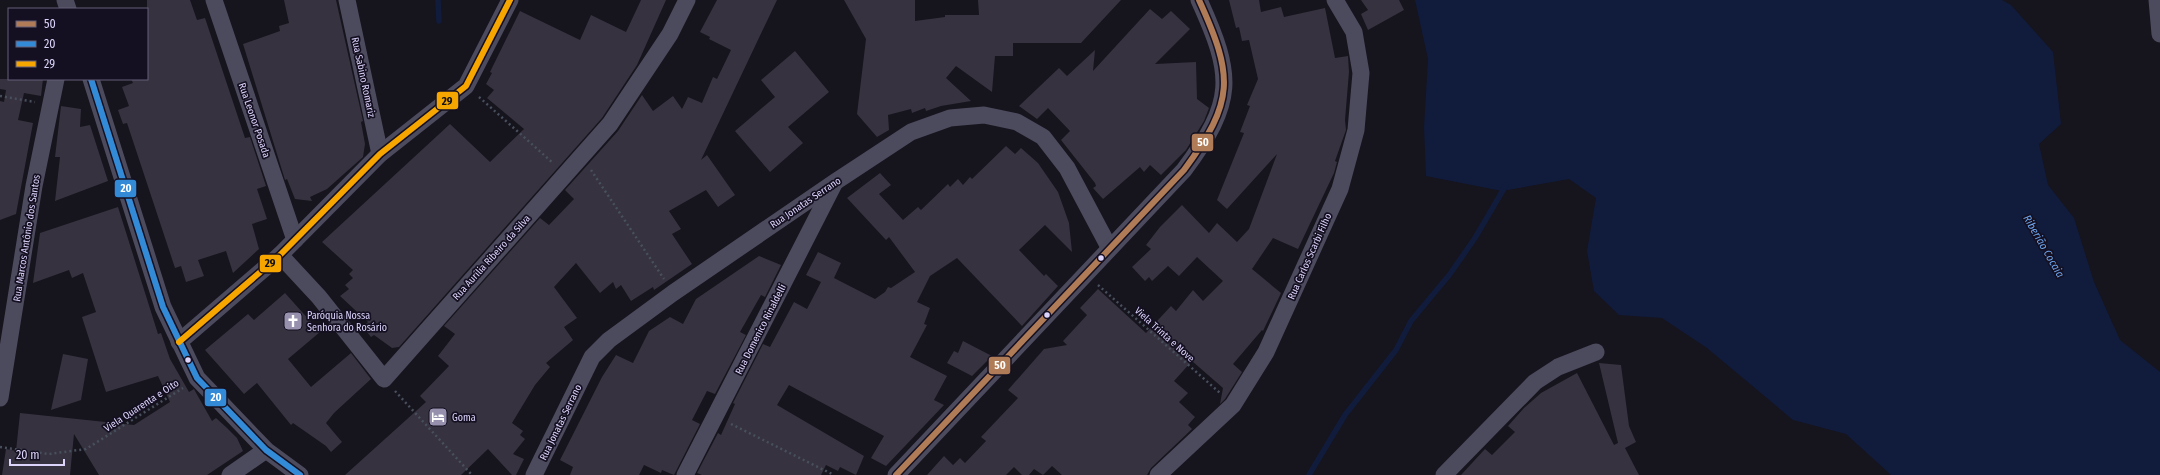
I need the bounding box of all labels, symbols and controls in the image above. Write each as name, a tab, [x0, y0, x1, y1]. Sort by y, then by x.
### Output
legend	[8, 8, 148, 80]
text: 50	[44, 17, 56, 31]
street label: Rua Sabino Romariz	[349, 36, 377, 118]
text: 20	[44, 37, 56, 51]
text: 29	[44, 57, 55, 71]
street label: Rua Leonor Posada	[236, 81, 272, 159]
line badge: 29	[436, 91, 459, 110]
text: 29	[441, 95, 453, 108]
line badge: 50	[1191, 133, 1214, 152]
text: 50	[1197, 136, 1209, 149]
street label: Rua Marcos Antônio dos Santos	[11, 174, 43, 303]
street label: Rua Jonatas Serrano	[768, 175, 843, 231]
line badge: 20	[114, 179, 137, 198]
text: 20	[119, 182, 132, 195]
street label: Rua Carlos Scarbi Filho	[1285, 211, 1334, 301]
street label: Rua Aurília Ribeiro da Silva	[450, 212, 533, 303]
water label: Riberião Cocaia	[2020, 213, 2067, 280]
unlabelled marker	[1096, 253, 1106, 263]
line badge: 29	[259, 254, 282, 273]
text: 29	[264, 257, 276, 270]
street label: Rua Domenico Rinaldelli	[733, 282, 789, 377]
street label: Viela Trinta e Nove	[1132, 305, 1197, 365]
church icon: Paróquia Nossa Senhora do Rosário	[282, 310, 304, 332]
place label: Paróquia Nossa Senhora do Rosário	[307, 310, 387, 334]
unlabelled marker	[1042, 310, 1052, 320]
unlabelled marker	[183, 355, 193, 365]
line badge: 50	[988, 356, 1011, 375]
text: 50	[994, 359, 1006, 372]
street label: Viela Quarenta e Oito	[102, 377, 181, 435]
street label: Rua Jonatas Serrano	[537, 383, 584, 462]
line badge: 20	[204, 388, 227, 407]
text: 20	[209, 391, 222, 404]
hotel icon: Goma	[427, 406, 449, 428]
place label: Goma	[452, 412, 476, 424]
scale bar	[10, 441, 64, 467]
text: 20 m	[16, 448, 40, 462]

